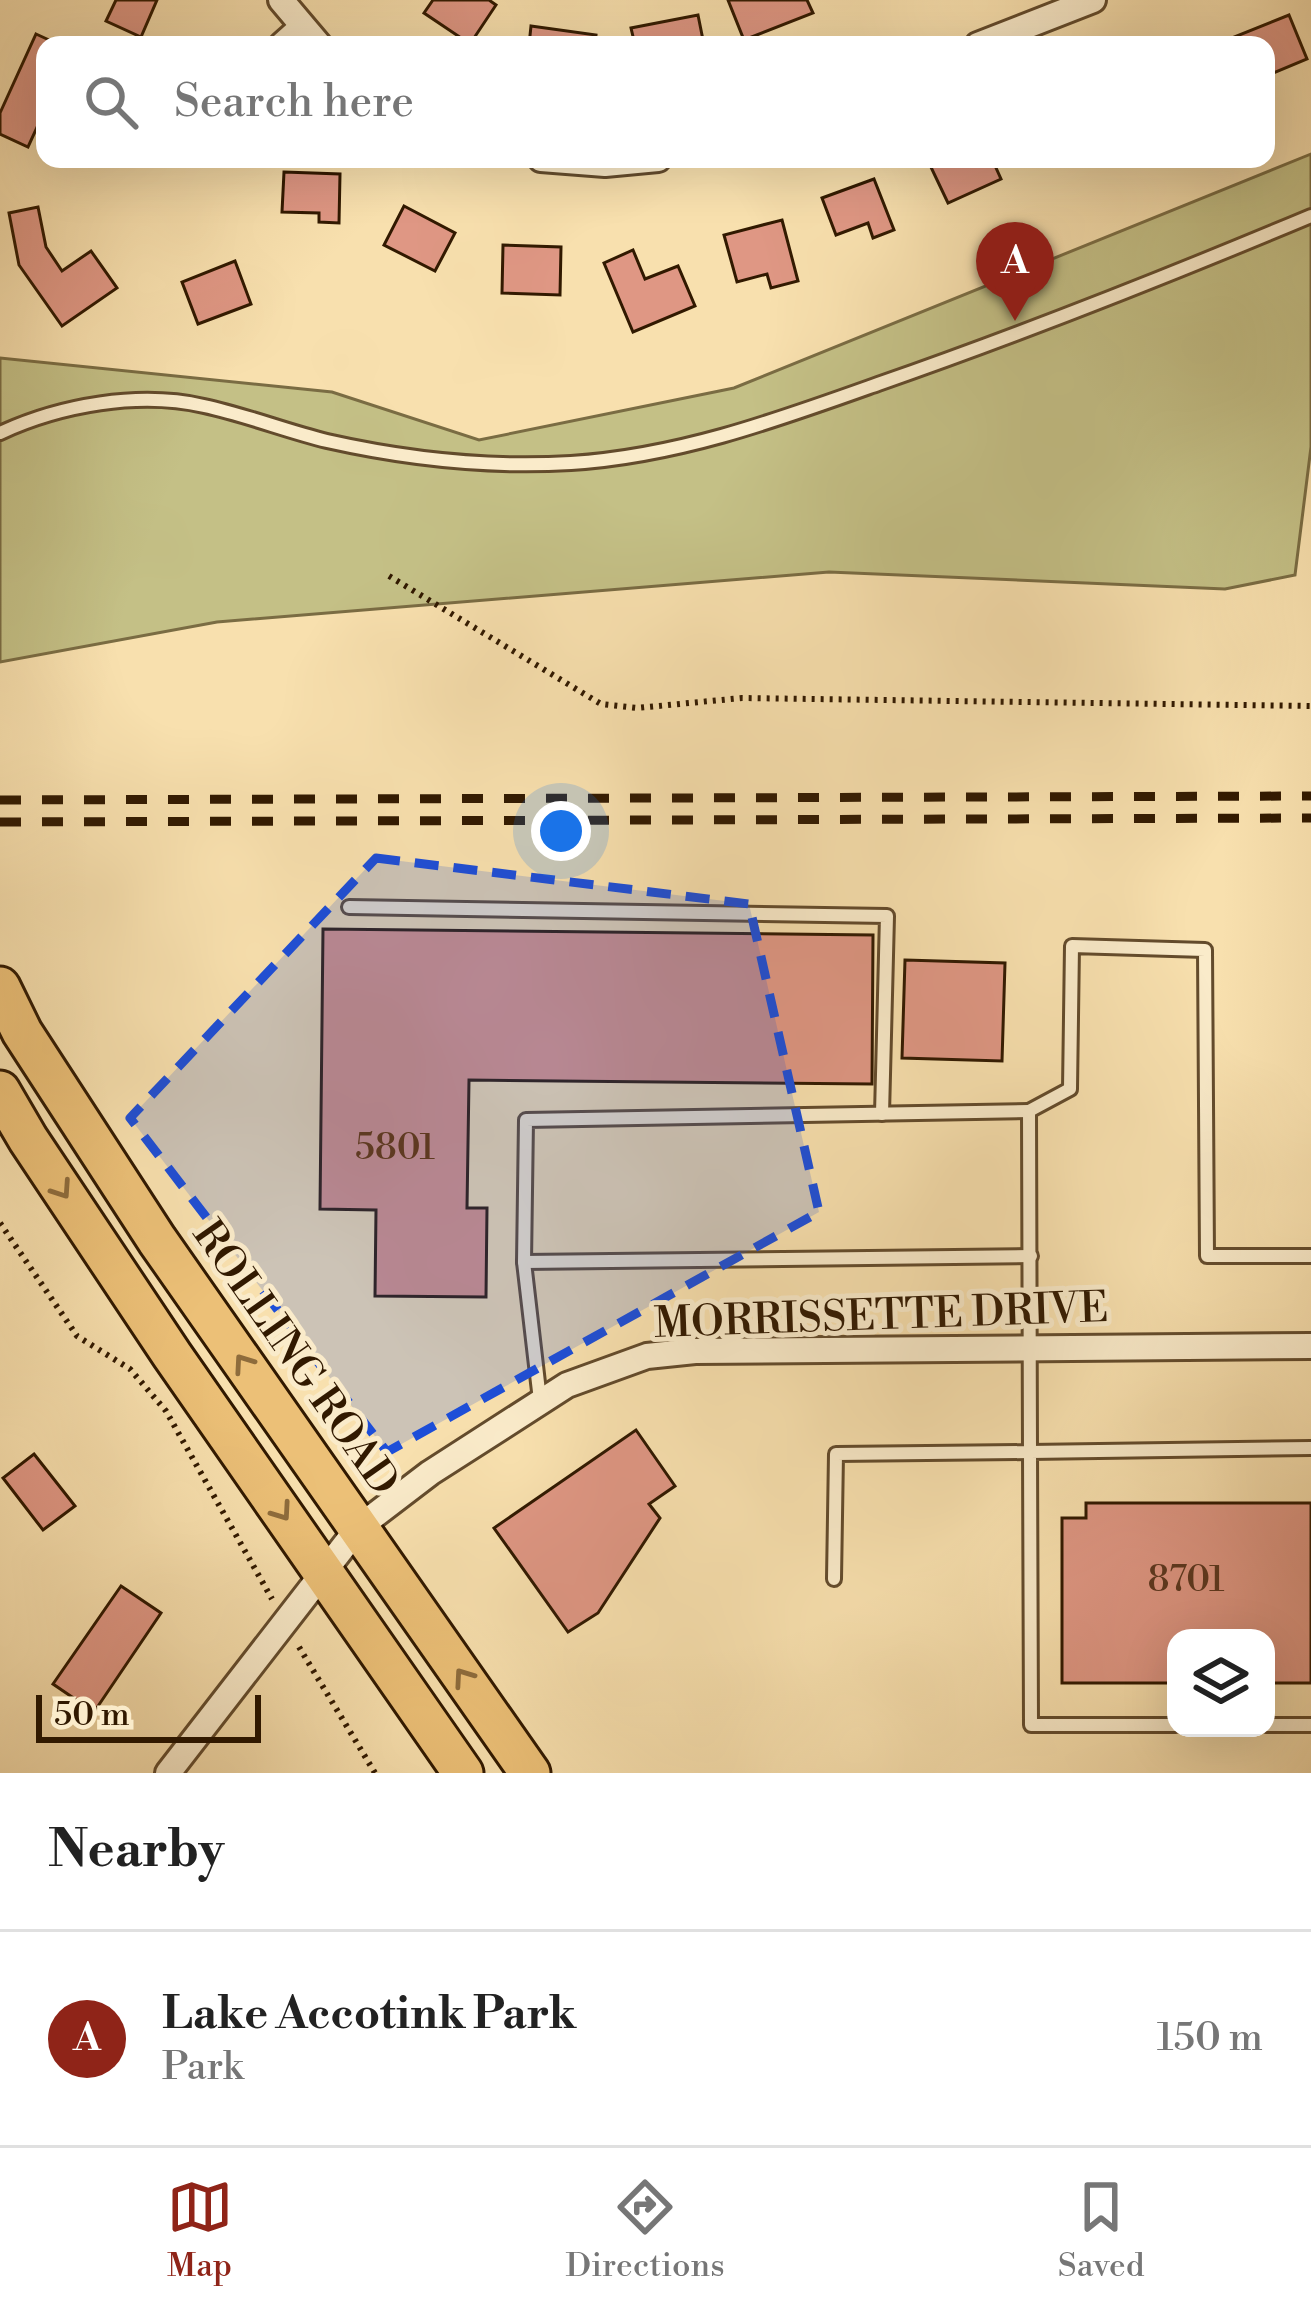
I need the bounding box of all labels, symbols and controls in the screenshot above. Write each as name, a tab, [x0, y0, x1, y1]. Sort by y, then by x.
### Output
search box	[36, 36, 1275, 168]
icon: search	[78, 69, 144, 135]
text: Search here	[174, 74, 414, 131]
pin: A	[976, 222, 1054, 321]
your location	[531, 801, 591, 861]
house number: 5801	[355, 1126, 436, 1171]
one-way arrow	[48, 1176, 70, 1198]
street label: ROLLING ROAD	[180, 1211, 410, 1506]
street label: MORRISSETTE DRIVE	[653, 1282, 1109, 1351]
one-way arrow	[235, 1354, 257, 1376]
one-way arrow	[268, 1499, 290, 1521]
house number: 8701	[1147, 1558, 1225, 1603]
map controls	[1167, 1629, 1275, 1737]
button: layers	[1167, 1629, 1275, 1737]
one-way arrow	[455, 1668, 477, 1690]
scale bar	[36, 1689, 261, 1742]
text: 50 m	[54, 1695, 130, 1736]
text: Nearby	[48, 1819, 224, 1883]
text: Lake Accotink Park	[162, 1986, 576, 2043]
text: A	[73, 2014, 101, 2063]
text: 150 m	[1157, 2014, 1263, 2063]
text: Park	[162, 2043, 243, 2092]
tab: Map	[167, 2174, 233, 2287]
tab: Directions	[566, 2174, 725, 2287]
tab: Saved	[1058, 2174, 1144, 2287]

